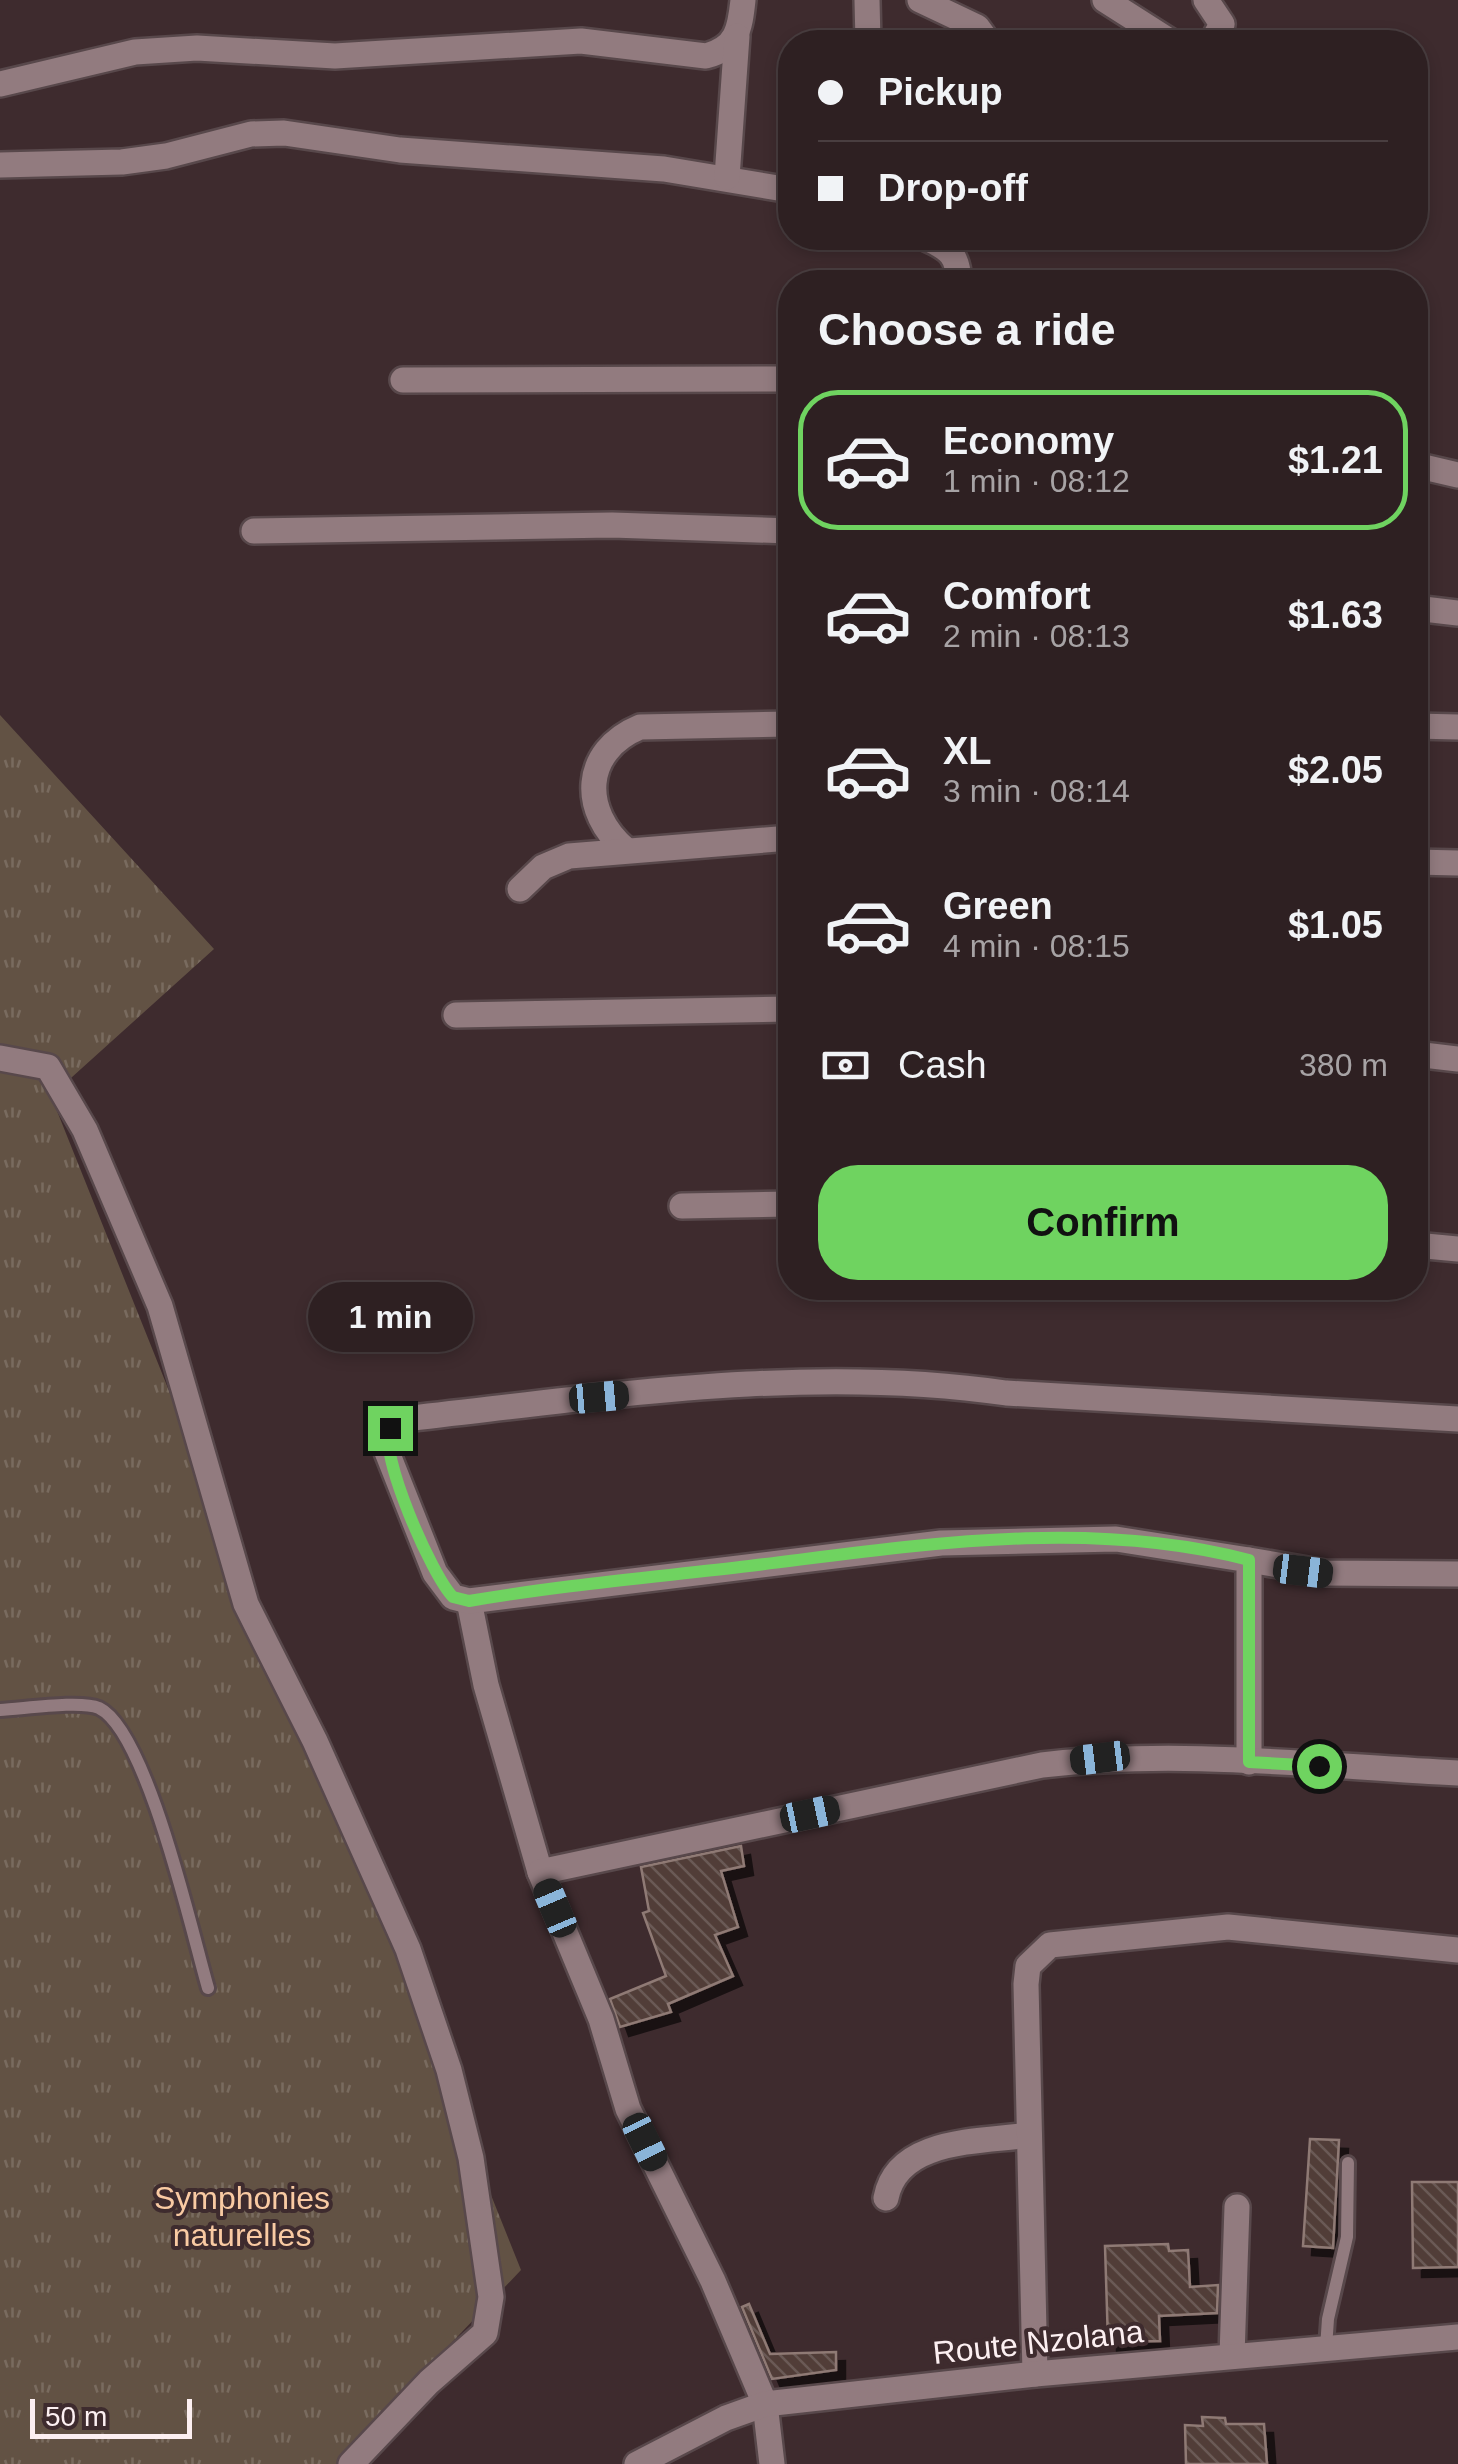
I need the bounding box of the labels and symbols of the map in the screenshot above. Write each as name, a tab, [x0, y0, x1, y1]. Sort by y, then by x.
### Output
callout: 1 min	[308, 1283, 472, 1353]
car	[568, 1379, 630, 1415]
route end	[368, 1406, 413, 1451]
car	[1271, 1552, 1335, 1590]
car	[1068, 1739, 1132, 1777]
route start	[1297, 1744, 1342, 1789]
car	[778, 1793, 842, 1835]
car	[529, 1875, 581, 1941]
car	[618, 2108, 672, 2176]
park label: Symphonies naturelles	[154, 2180, 330, 2253]
street label: Route Nzolana	[931, 2313, 1145, 2371]
scale bar	[30, 2394, 192, 2438]

